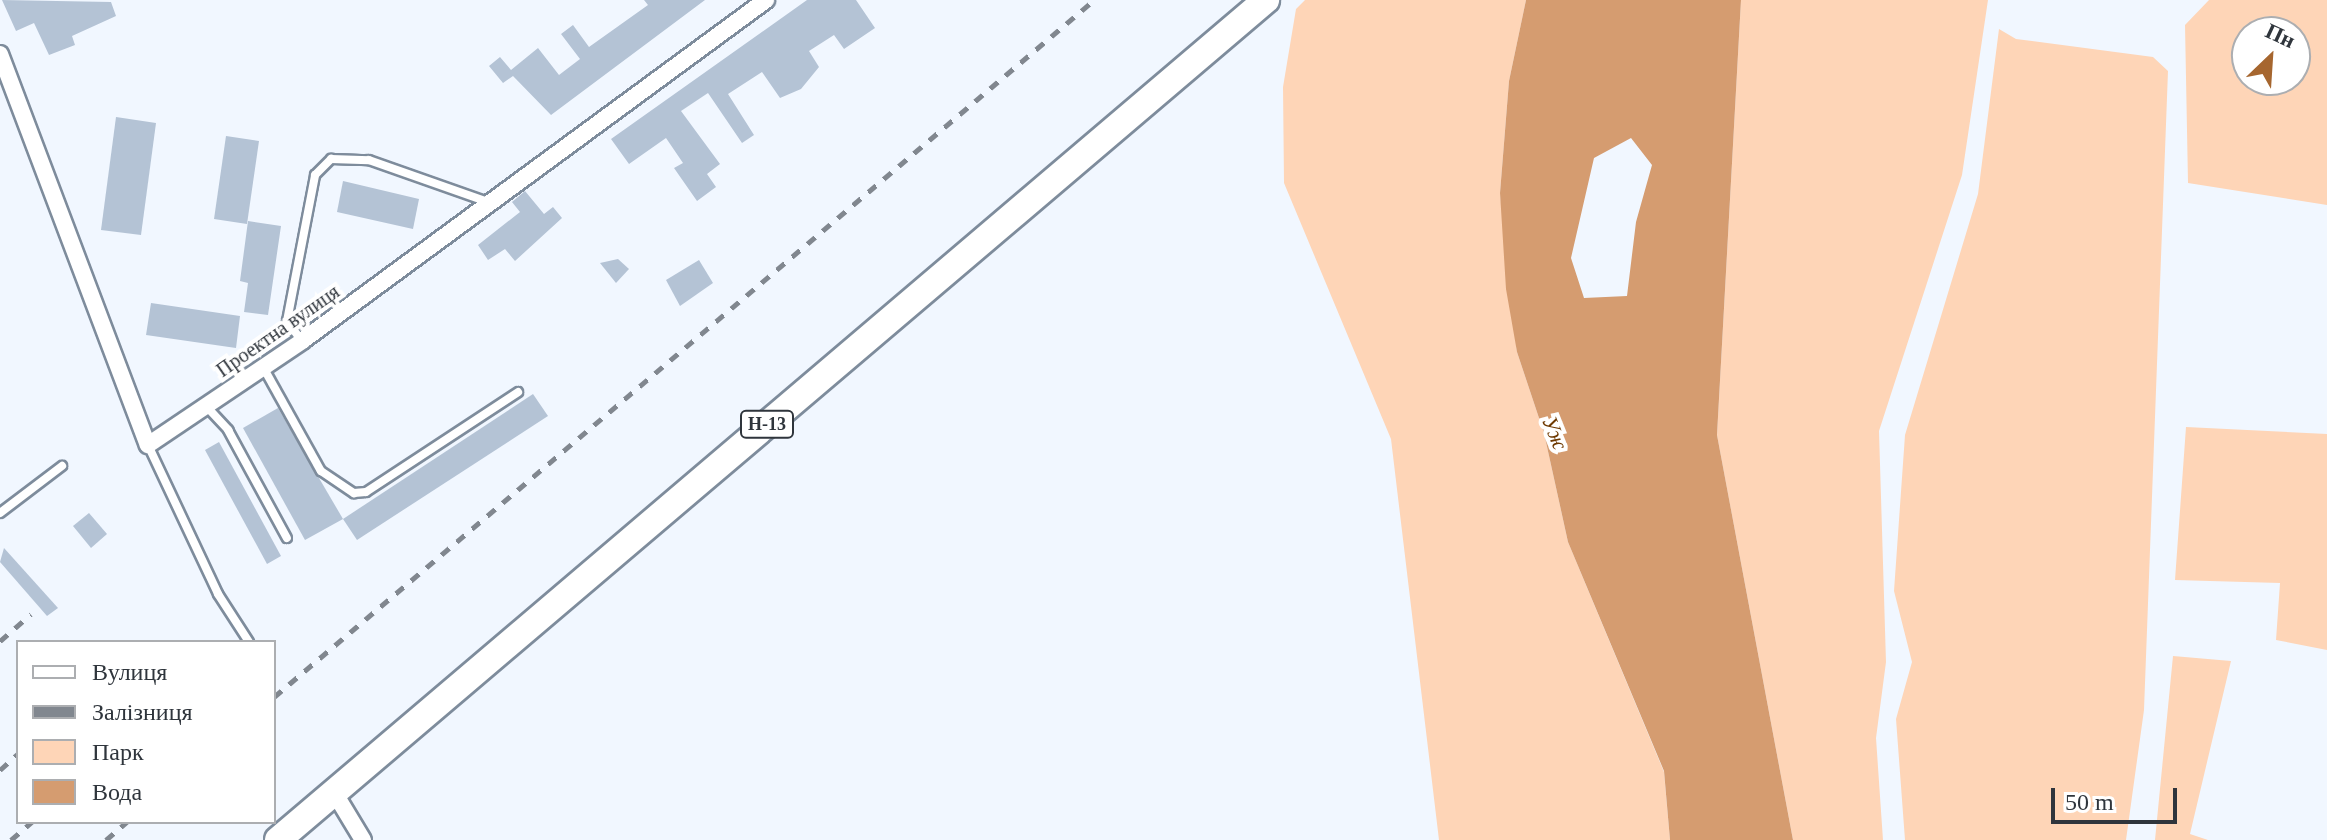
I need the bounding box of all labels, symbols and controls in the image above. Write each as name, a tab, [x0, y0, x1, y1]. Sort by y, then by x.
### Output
north arrow	[2231, 16, 2311, 96]
text: Пн	[2262, 18, 2299, 53]
street label: Проектна вулиця	[212, 280, 344, 382]
road number: Н-13	[739, 410, 795, 438]
water label: Уж	[1536, 412, 1574, 454]
legend	[16, 640, 276, 824]
text: Вулиця	[92, 659, 167, 685]
text: Залізниця	[92, 699, 193, 725]
text: Парк	[92, 739, 144, 765]
scale bar	[2055, 772, 2181, 822]
text: Вода	[92, 779, 142, 805]
text: 50 m	[2065, 789, 2114, 815]

